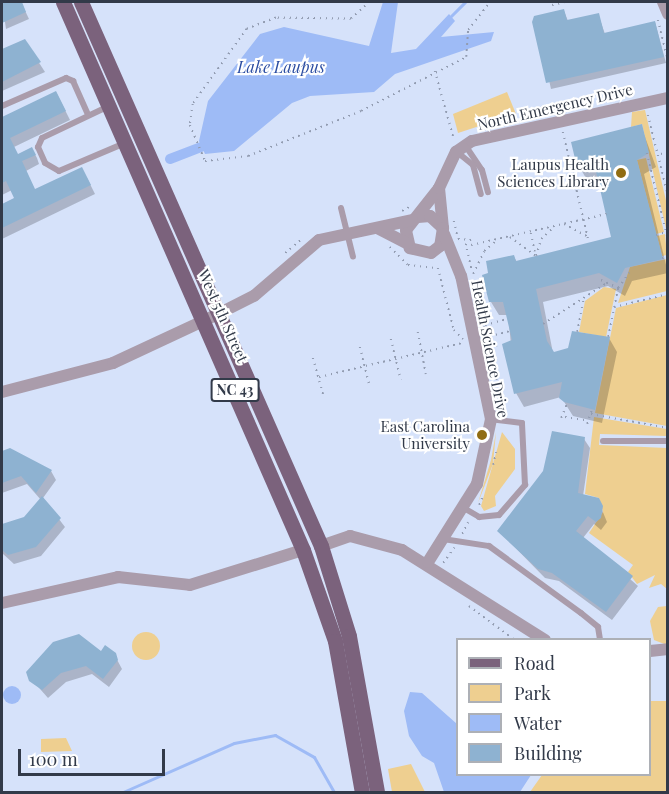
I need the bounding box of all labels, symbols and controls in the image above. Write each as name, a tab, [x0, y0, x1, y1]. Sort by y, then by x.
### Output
water label: Lake Laupus	[237, 57, 325, 77]
street label: North Emergency Drive	[475, 80, 635, 134]
place label: Laupus Health Sciences Library	[497, 155, 609, 190]
marker: Laupus Health Sciences Library	[614, 166, 628, 180]
street label: West 5th Street	[194, 267, 252, 365]
street label: Health Science Drive	[468, 279, 512, 419]
road number: NC 43	[210, 379, 260, 401]
place label: East Carolina University	[380, 417, 470, 452]
marker: East Carolina University	[475, 428, 489, 442]
legend	[456, 638, 651, 776]
text: Road	[514, 651, 555, 675]
text: Park	[514, 681, 551, 705]
text: Water	[514, 711, 562, 735]
scale bar	[21, 737, 168, 775]
text: Building	[514, 741, 582, 765]
text: 100 m	[29, 747, 78, 771]

